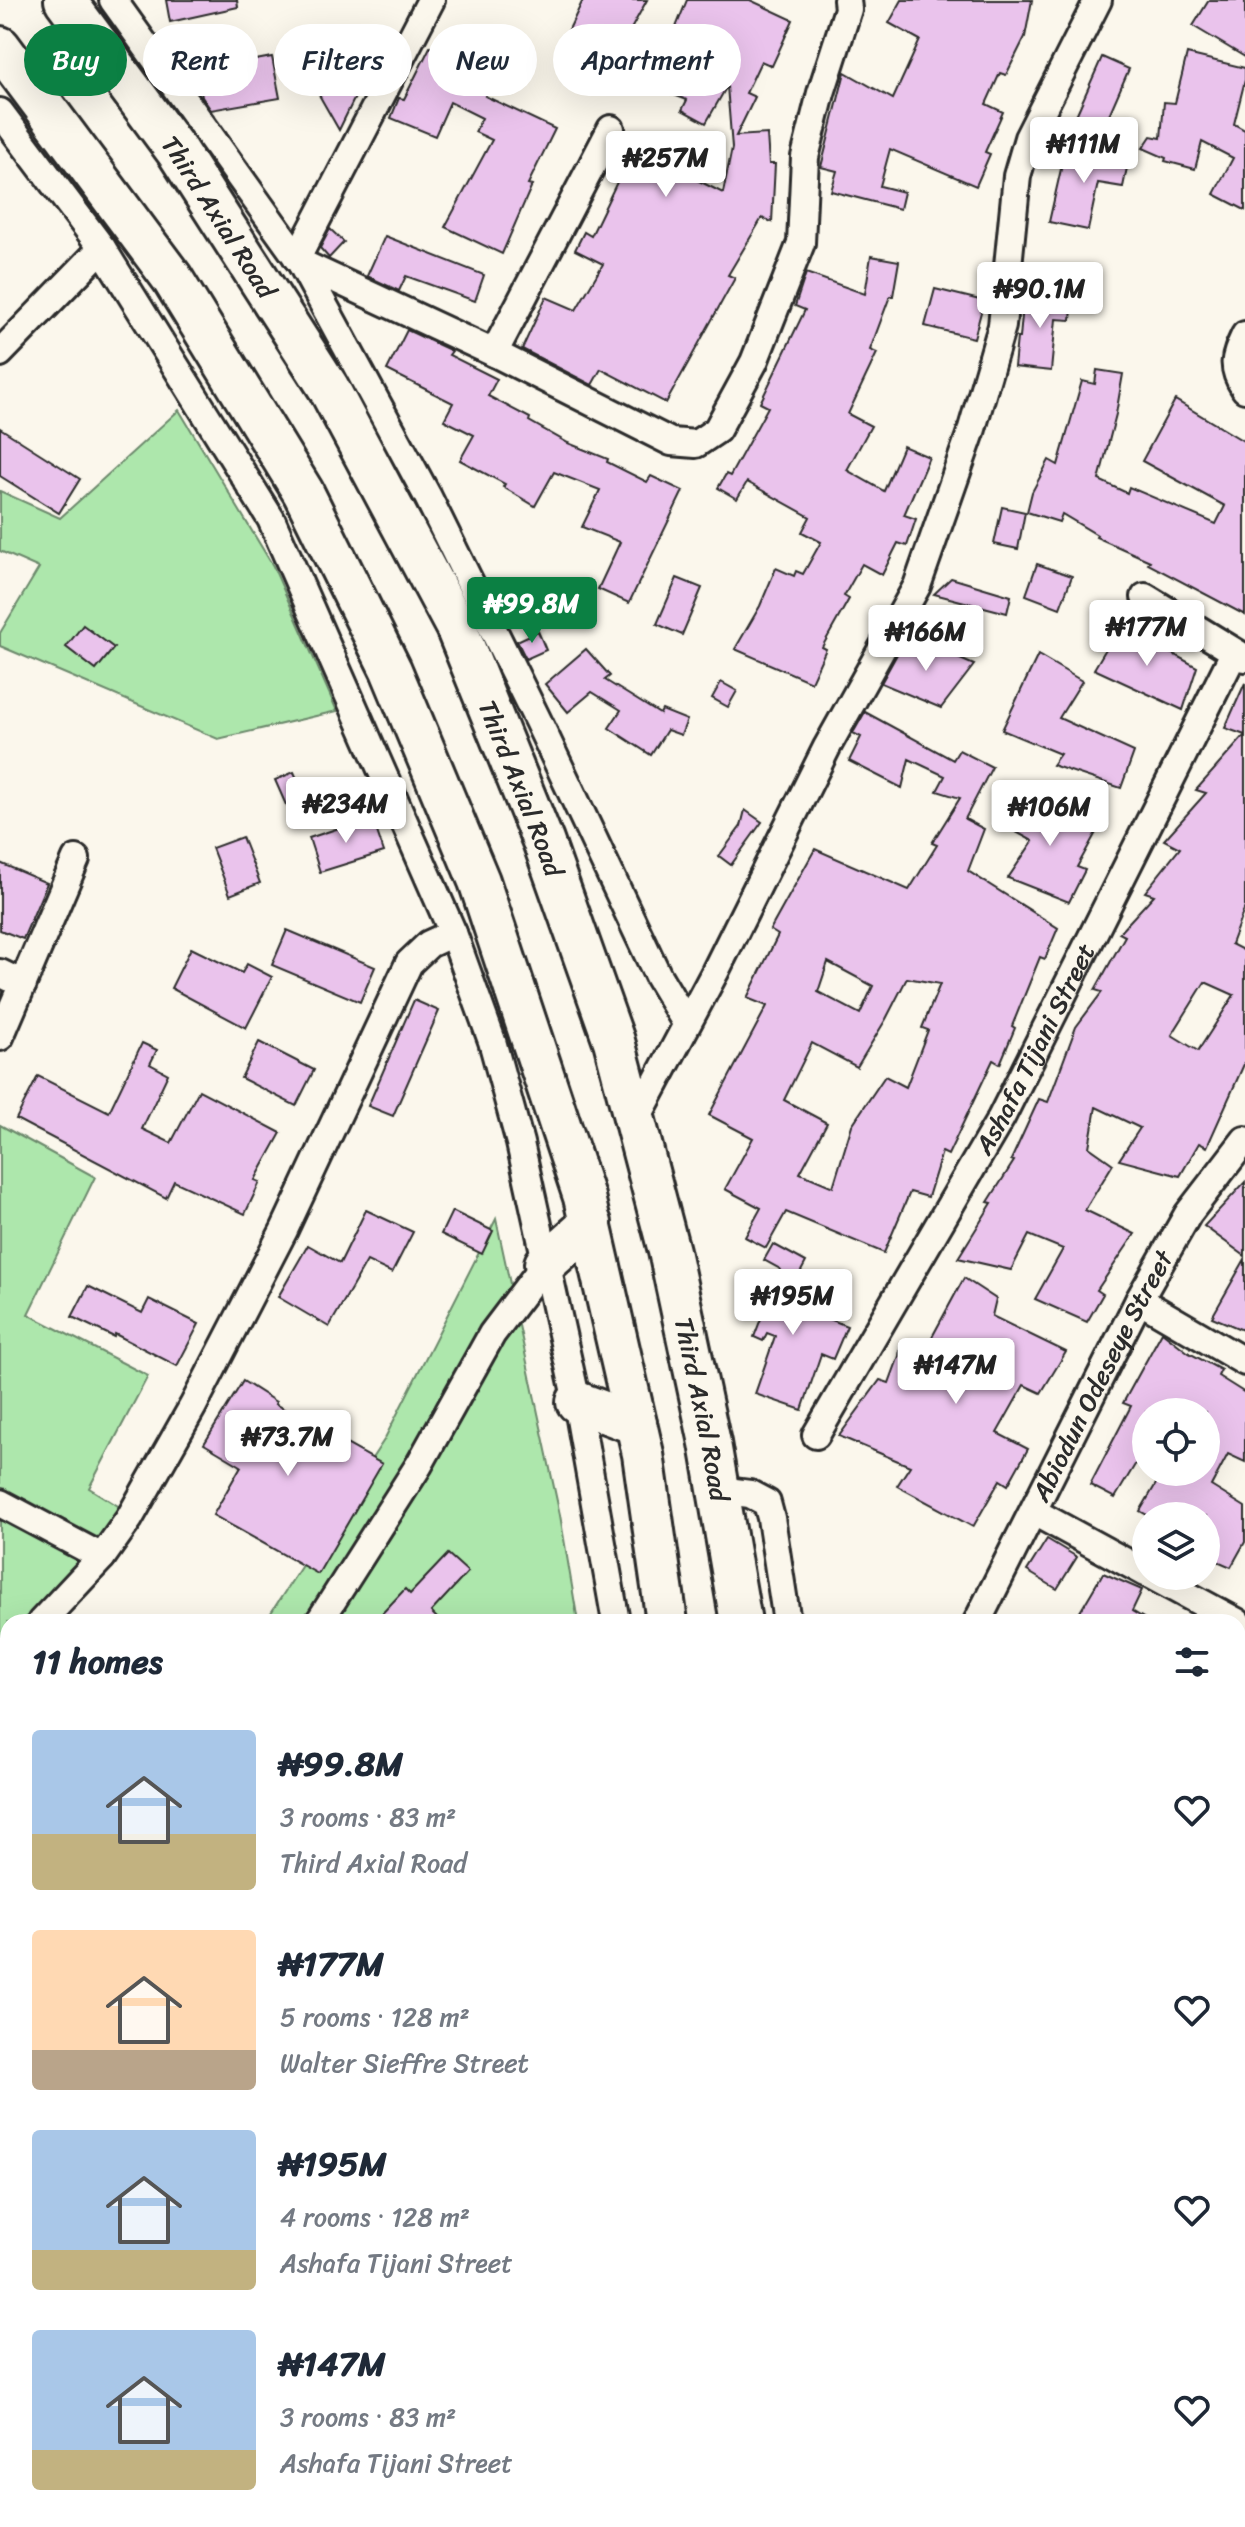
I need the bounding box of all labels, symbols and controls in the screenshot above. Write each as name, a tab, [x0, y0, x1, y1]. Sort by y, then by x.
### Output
chip: Buy	[24, 24, 127, 96]
chip: Rent	[143, 24, 258, 96]
chip: Filters	[274, 24, 412, 96]
chip: New	[428, 24, 537, 96]
chip: Apartment	[553, 24, 741, 96]
pin: ₦111M	[1028, 117, 1140, 185]
text: ₦111M	[1048, 120, 1120, 166]
street label: Third Axial Road	[149, 125, 290, 310]
pin: ₦257M	[610, 131, 722, 199]
text: ₦257M	[624, 134, 708, 180]
pin: ₦90.1M	[975, 262, 1105, 330]
text: ₦90.1M	[995, 265, 1085, 311]
pin: ₦99.8M	[467, 577, 597, 645]
text: ₦99.8M	[485, 580, 579, 626]
pin: ₦177M	[1091, 600, 1203, 668]
text: ₦177M	[1107, 603, 1187, 649]
pin: ₦166M	[870, 605, 982, 673]
text: ₦166M	[886, 608, 966, 654]
street label: Third Axial Road	[465, 693, 578, 885]
pin: ₦234M	[290, 777, 402, 845]
text: ₦234M	[304, 780, 388, 826]
pin: ₦106M	[994, 780, 1106, 848]
text: ₦106M	[1010, 783, 1090, 829]
street label: Ashafa Tijani Street	[961, 935, 1108, 1165]
street label: Abiodun Odeseye Street	[1018, 1240, 1187, 1511]
pin: ₦195M	[737, 1269, 849, 1337]
text: ₦195M	[752, 1272, 834, 1318]
street label: Third Axial Road	[661, 1313, 743, 1507]
pin: ₦147M	[900, 1338, 1012, 1406]
text: ₦147M	[916, 1341, 996, 1387]
map controls	[1132, 1398, 1220, 1590]
button: locate	[1132, 1398, 1220, 1486]
pin: ₦73.7M	[223, 1410, 353, 1478]
text: ₦73.7M	[243, 1413, 333, 1459]
button: layers	[1132, 1502, 1220, 1590]
text: 11 homes	[32, 1632, 163, 1692]
icon: filters	[1170, 1640, 1214, 1684]
text: ₦99.8M	[280, 1734, 403, 1794]
icon: home	[96, 1762, 192, 1858]
icon: heart	[1170, 1788, 1214, 1832]
text: 3 rooms · 83 m²	[280, 1794, 456, 1840]
text: Third Axial Road	[280, 1840, 467, 1886]
text: ₦177M	[280, 1934, 384, 1994]
icon: home	[96, 1962, 192, 2058]
icon: heart	[1170, 1988, 1214, 2032]
text: 5 rooms · 128 m²	[280, 1994, 470, 2040]
text: Walter Sieffre Street	[280, 2040, 529, 2086]
text: ₦195M	[280, 2134, 387, 2194]
icon: home	[96, 2162, 192, 2258]
icon: heart	[1170, 2188, 1214, 2232]
text: 4 rooms · 128 m²	[280, 2194, 470, 2240]
text: Ashafa Tijani Street	[280, 2240, 513, 2286]
text: ₦147M	[280, 2334, 386, 2394]
icon: home	[96, 2362, 192, 2458]
icon: heart	[1170, 2388, 1214, 2432]
text: 3 rooms · 83 m²	[280, 2394, 456, 2440]
text: Ashafa Tijani Street	[280, 2440, 513, 2486]

